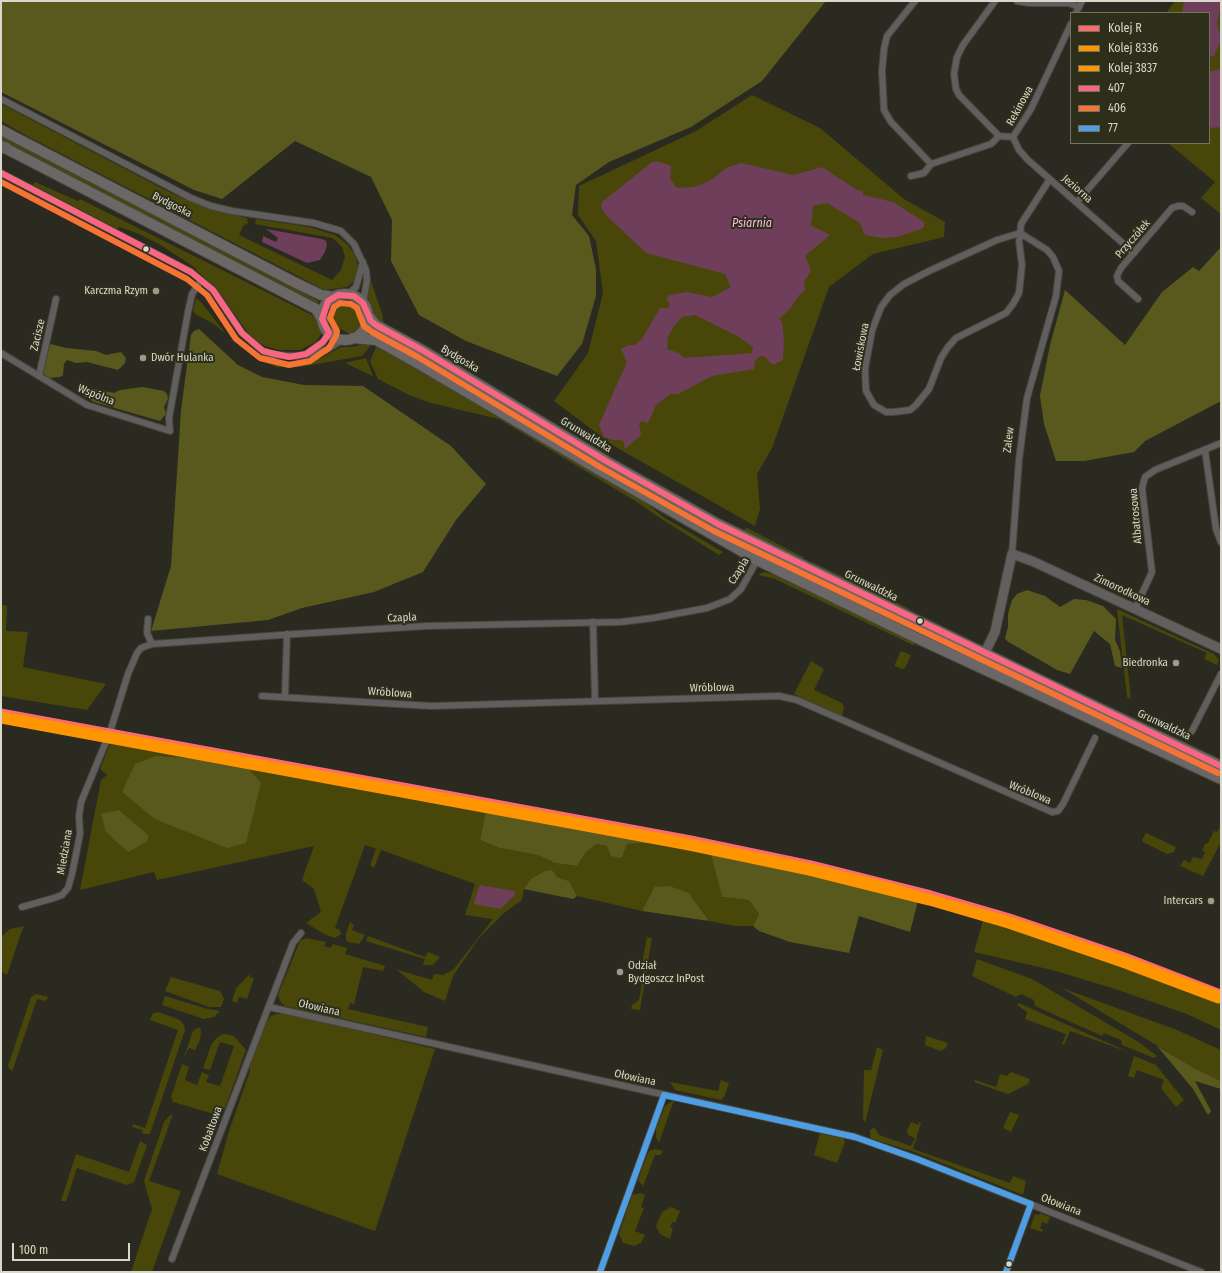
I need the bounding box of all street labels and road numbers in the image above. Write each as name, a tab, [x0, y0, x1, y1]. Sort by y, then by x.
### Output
street label: Rekinowa	[1004, 84, 1036, 128]
street label: Jeziorna	[1059, 172, 1095, 206]
street label: Bydgoska	[150, 189, 194, 221]
street label: Przyczółek	[1113, 217, 1153, 261]
street label: Zacisze	[28, 318, 48, 352]
street label: Łowiskowa	[850, 322, 872, 372]
street label: Bydgoska	[438, 342, 482, 376]
street label: Wspólna	[76, 382, 116, 408]
street label: Grunwaldzka	[558, 415, 614, 455]
street label: Zalew	[1001, 426, 1017, 454]
street label: Albatrosowa	[1127, 488, 1145, 544]
street label: Czapla	[726, 555, 752, 587]
street label: Grunwaldzka	[842, 567, 900, 605]
street label: Zimorodkowa	[1092, 571, 1152, 609]
street label: Czapla	[387, 611, 417, 625]
street label: Wróblowa	[690, 681, 734, 695]
street label: Wróblowa	[367, 685, 413, 701]
street label: Grunwaldzka	[1135, 707, 1193, 743]
street label: Wróblowa	[1007, 779, 1053, 807]
street label: Miedziana	[55, 828, 75, 876]
street label: Ołowiana	[297, 997, 341, 1019]
street label: Ołowiana	[613, 1067, 657, 1089]
street label: Kobaltowa	[197, 1105, 225, 1153]
street label: Ołowiana	[1039, 1191, 1083, 1219]

